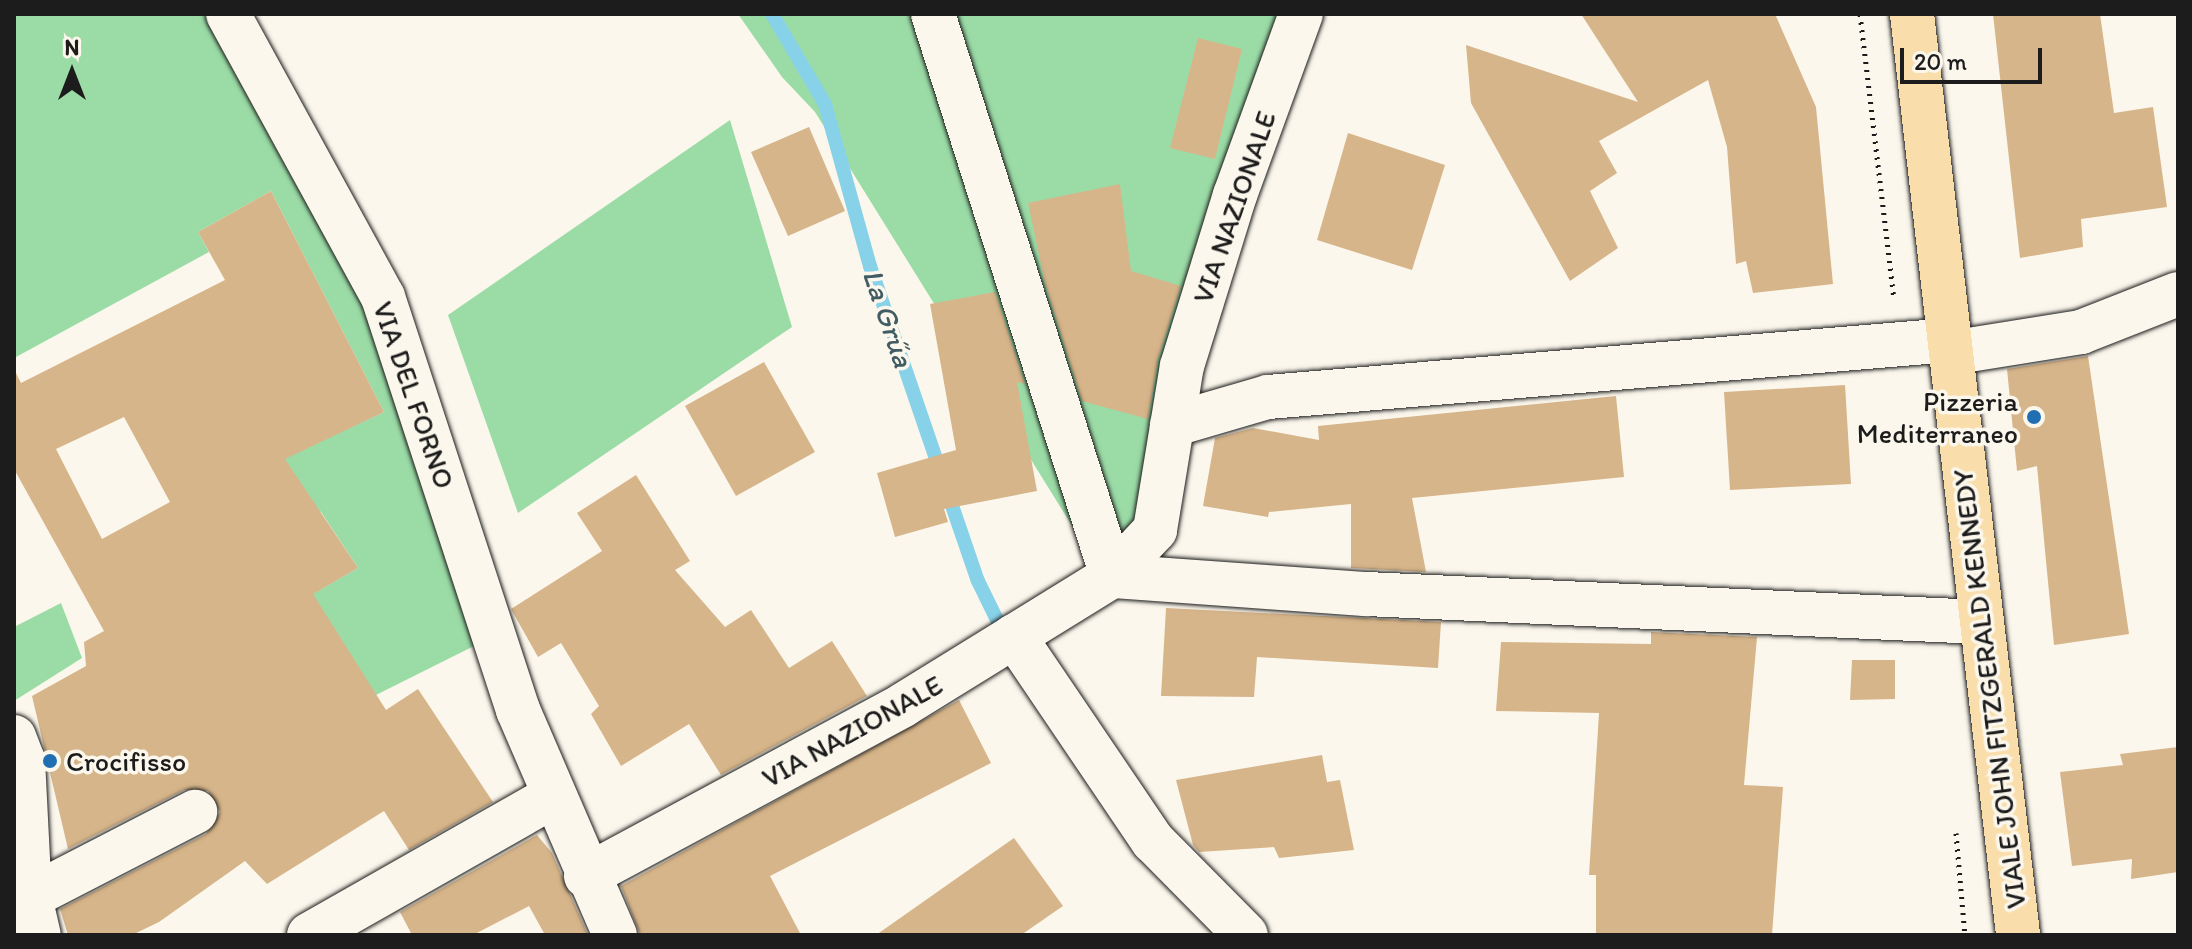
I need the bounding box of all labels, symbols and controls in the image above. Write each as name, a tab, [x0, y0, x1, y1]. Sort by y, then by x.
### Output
north arrow	[32, 32, 112, 112]
scale bar	[1904, 32, 2046, 82]
text: N	[65, 34, 79, 61]
text: 20 m	[1914, 47, 1967, 76]
street label: VIA NAZIONALE	[1186, 108, 1282, 306]
water label: La Grűa	[854, 264, 922, 372]
street label: VIA DEL FORNO	[366, 297, 462, 493]
place label: Pizzeria Mediterraneo	[1857, 384, 2018, 450]
marker: Pizzeria Mediterraneo	[2025, 408, 2043, 426]
street label: VIALE JOHN FITZGERALD KENNEDY	[1945, 465, 2033, 913]
street label: VIA NAZIONALE	[757, 668, 947, 794]
place label: Crocifisso	[66, 744, 186, 778]
marker: Crocifisso	[41, 752, 59, 770]

